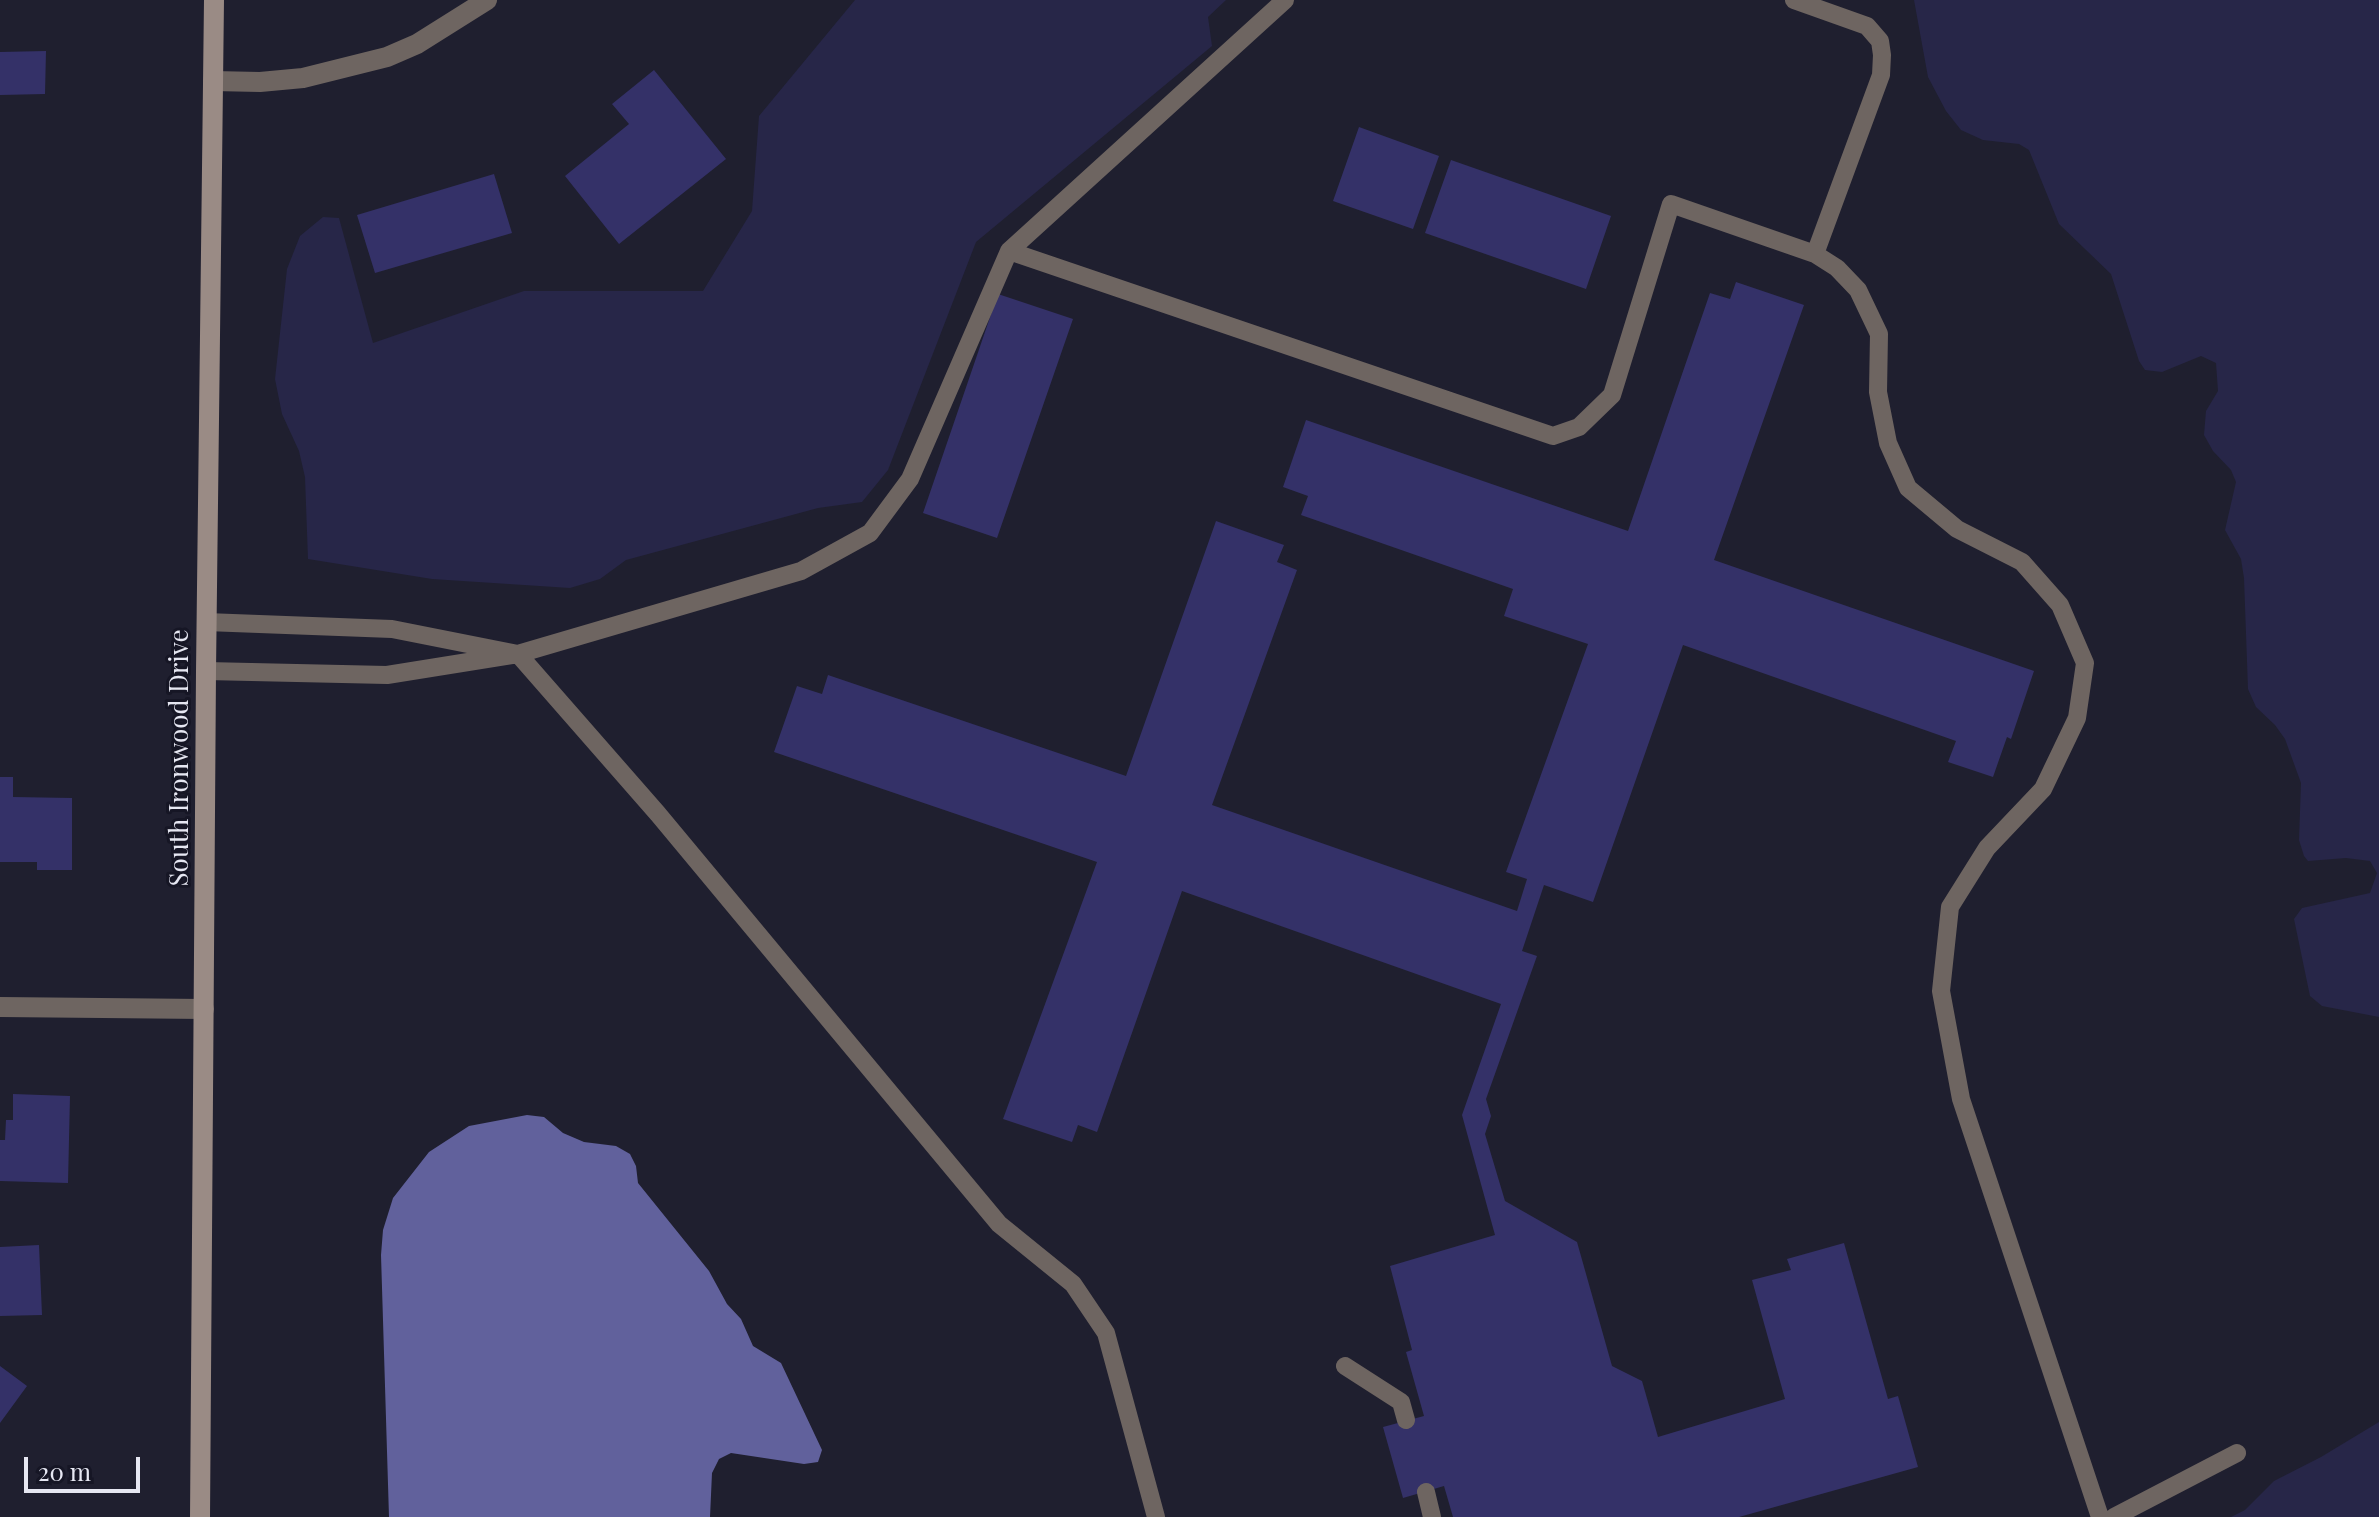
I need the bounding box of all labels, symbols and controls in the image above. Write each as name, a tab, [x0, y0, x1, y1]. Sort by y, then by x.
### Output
street label: South Ironwood Drive	[164, 629, 196, 887]
scale bar	[28, 1441, 144, 1491]
text: 20 m	[38, 1455, 91, 1487]

